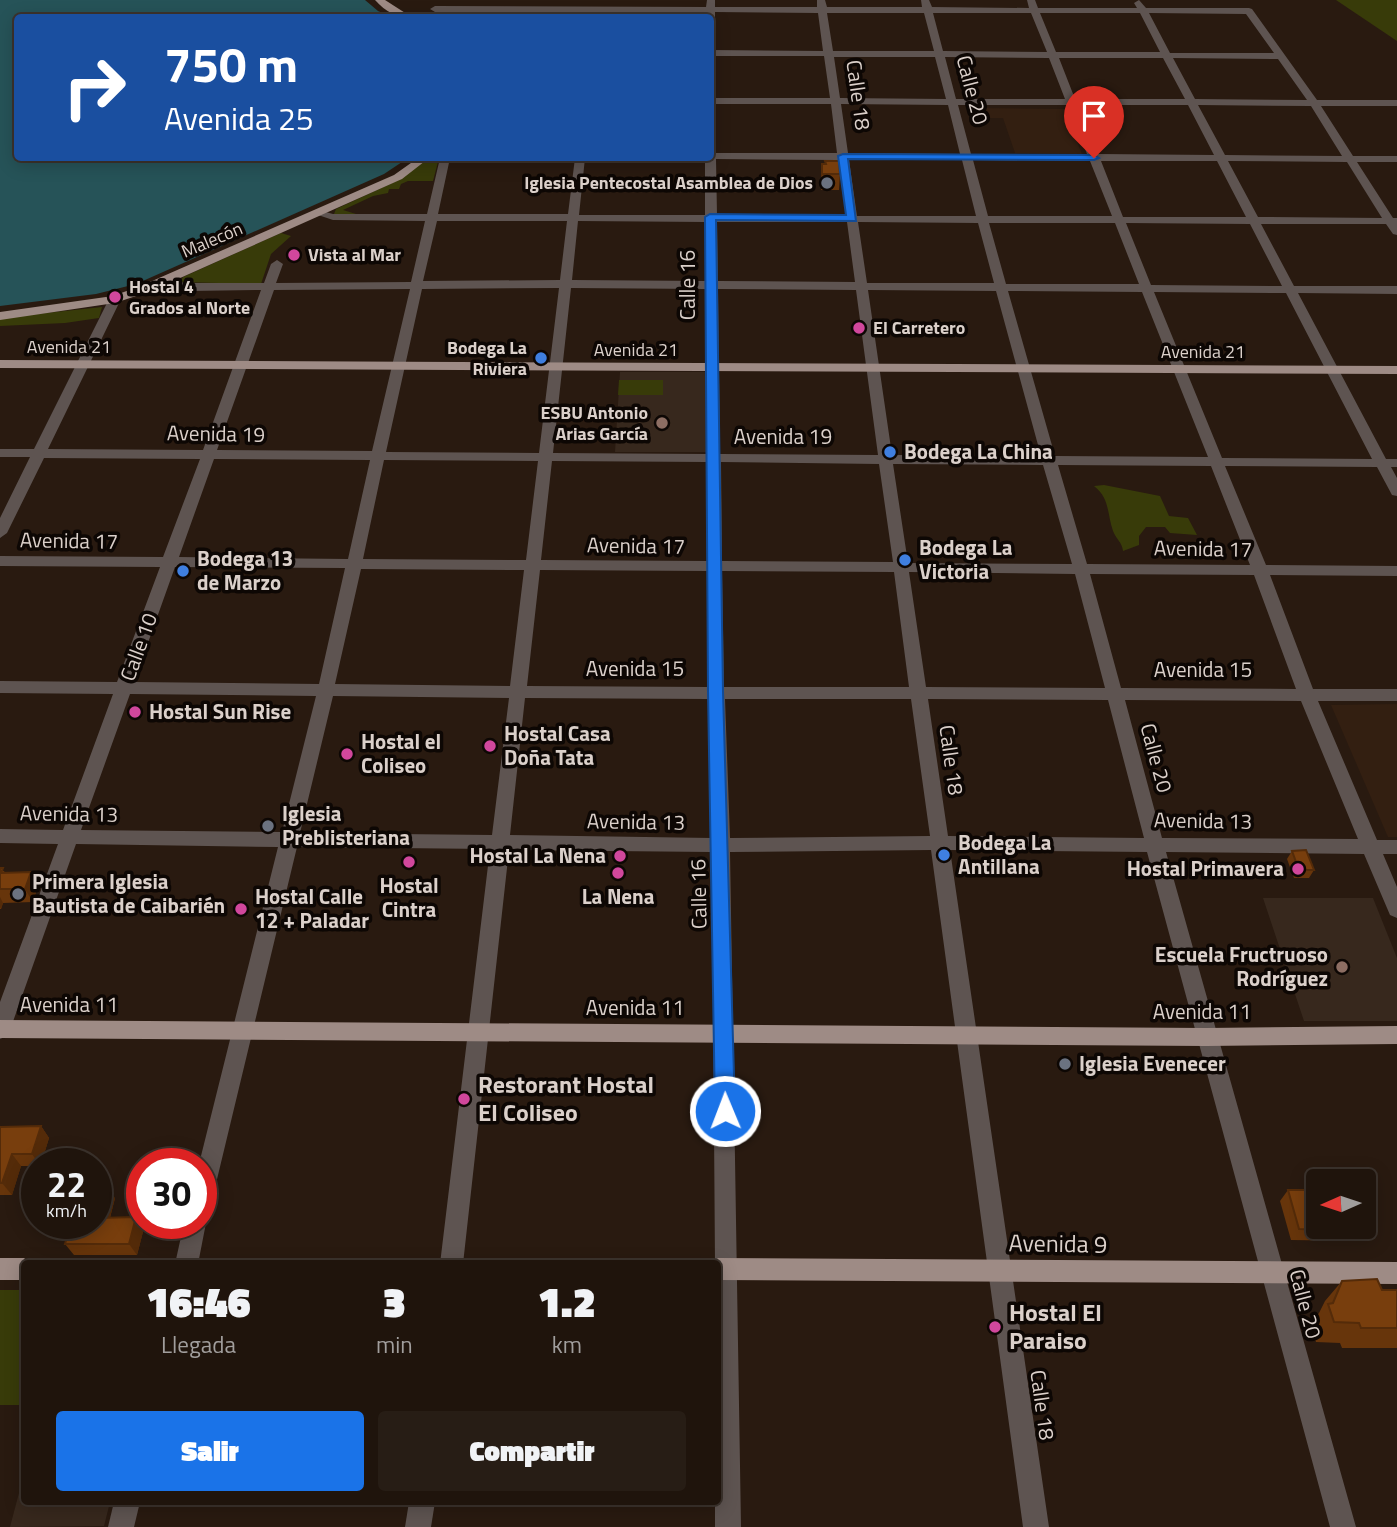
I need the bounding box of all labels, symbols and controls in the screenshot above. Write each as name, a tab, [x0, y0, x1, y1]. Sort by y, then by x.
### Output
text: 750 m	[164, 26, 298, 101]
icon: right	[49, 42, 140, 133]
street label: Calle 20	[948, 52, 998, 128]
street label: Calle 18	[838, 58, 880, 132]
pin	[1064, 86, 1124, 158]
text: Avenida 25	[164, 94, 314, 142]
icon: arrive	[1075, 97, 1113, 135]
place label: Iglesia Pentecostal Asamblea de Dios	[524, 169, 813, 196]
marker: Iglesia Pentecostal Asamblea de Dios	[819, 175, 835, 191]
street label: Malecón	[177, 215, 247, 265]
place label: Vista al Mar	[308, 241, 401, 268]
marker: Vista al Mar	[286, 247, 302, 263]
street label: Calle 16	[671, 250, 703, 320]
place label: Hostal 4 Grados al Norte	[129, 273, 250, 321]
marker: Hostal 4 Grados al Norte	[107, 289, 123, 305]
place label: El Carretero	[873, 314, 965, 341]
marker: El Carretero	[851, 320, 867, 336]
street label: Avenida 21	[27, 333, 111, 360]
place label: Bodega La Riviera	[447, 334, 527, 382]
street label: Avenida 21	[594, 336, 678, 363]
street label: Avenida 21	[1161, 338, 1245, 365]
marker: Bodega La Riviera	[533, 350, 549, 366]
place label: ESBU Antonio Arias García	[540, 399, 648, 447]
marker: ESBU Antonio Arias García	[654, 415, 670, 431]
street label: Avenida 19	[167, 416, 265, 450]
street label: Avenida 19	[734, 420, 832, 452]
place label: Bodega La China	[904, 435, 1053, 467]
marker: Bodega La China	[882, 444, 898, 460]
street label: Avenida 17	[20, 523, 118, 557]
street label: Avenida 17	[587, 528, 685, 562]
place label: Bodega La Victoria	[919, 531, 1013, 587]
street label: Avenida 17	[1154, 531, 1252, 565]
place label: Bodega 13 de Marzo	[197, 542, 293, 598]
marker: Bodega La Victoria	[897, 552, 913, 568]
marker: Bodega 13 de Marzo	[175, 563, 191, 579]
street label: Calle 10	[111, 608, 165, 685]
street label: Avenida 15	[586, 652, 684, 684]
street label: Avenida 15	[1154, 653, 1252, 685]
place label: Hostal Sun Rise	[149, 695, 291, 727]
marker: Hostal Sun Rise	[127, 704, 143, 720]
place label: Hostal Casa Doña Tata	[504, 717, 611, 773]
street label: Calle 20	[1132, 720, 1182, 796]
street label: Calle 18	[931, 723, 973, 797]
place label: Hostal el Coliseo	[361, 725, 441, 781]
marker: Hostal Casa Doña Tata	[482, 738, 498, 754]
marker: Hostal el Coliseo	[339, 746, 355, 762]
street label: Avenida 13	[20, 796, 118, 830]
place label: Iglesia Preblisteriana	[282, 797, 410, 853]
street label: Avenida 13	[1154, 803, 1252, 837]
street label: Avenida 13	[587, 804, 685, 838]
marker: Iglesia Preblisteriana	[260, 818, 276, 834]
place label: Bodega La Antillana	[958, 826, 1052, 882]
place label: Hostal La Nena	[469, 839, 606, 871]
marker: Bodega La Antillana	[936, 847, 952, 863]
marker: Hostal La Nena	[612, 848, 628, 864]
place label: Hostal Primavera	[1127, 852, 1284, 884]
marker: Hostal Cintra	[401, 854, 417, 870]
street label: Calle 16	[681, 859, 715, 929]
marker: Hostal Primavera	[1290, 861, 1306, 877]
place label: Primera Iglesia Bautista de Caibarién	[32, 865, 225, 921]
marker: La Nena	[610, 865, 626, 881]
place label: Hostal Cintra	[379, 869, 439, 925]
place label: Hostal Calle 12 + Paladar	[255, 880, 369, 936]
place label: La Nena	[582, 880, 655, 912]
marker: Primera Iglesia Bautista de Caibarién	[10, 886, 26, 902]
marker: Hostal Calle 12 + Paladar	[233, 901, 249, 917]
place label: Escuela Fructruoso Rodríguez	[1155, 938, 1328, 994]
marker: Escuela Fructruoso Rodríguez	[1334, 959, 1350, 975]
street label: Avenida 11	[20, 988, 118, 1020]
street label: Avenida 11	[586, 991, 684, 1023]
street label: Avenida 11	[1153, 995, 1251, 1027]
place label: Iglesia Evenecer	[1079, 1047, 1226, 1079]
marker: Iglesia Evenecer	[1057, 1056, 1073, 1072]
place label: Restorant Hostal El Coliseo	[478, 1066, 654, 1130]
position arrow	[688, 1074, 762, 1148]
marker: Restorant Hostal El Coliseo	[456, 1091, 472, 1107]
speed limit sign: 30	[126, 1148, 217, 1239]
text: 22	[47, 1157, 86, 1211]
north arrow	[1306, 1169, 1376, 1239]
map controls	[1306, 1169, 1376, 1239]
text: km/h	[46, 1197, 87, 1224]
street label: Avenida 9	[1008, 1224, 1108, 1262]
street label: Calle 20	[1281, 1266, 1331, 1342]
text: 16:46	[146, 1269, 251, 1333]
text: 3	[383, 1269, 406, 1333]
text: 1.2	[538, 1269, 596, 1333]
place label: Hostal El Paraiso	[1009, 1294, 1102, 1358]
marker: Hostal El Paraiso	[987, 1319, 1003, 1335]
text: Llegada	[161, 1327, 236, 1362]
text: min	[376, 1327, 413, 1362]
text: km	[552, 1327, 582, 1362]
street label: Calle 18	[1022, 1368, 1064, 1442]
button: Salir	[56, 1411, 364, 1491]
button: Compartir	[378, 1411, 686, 1491]

